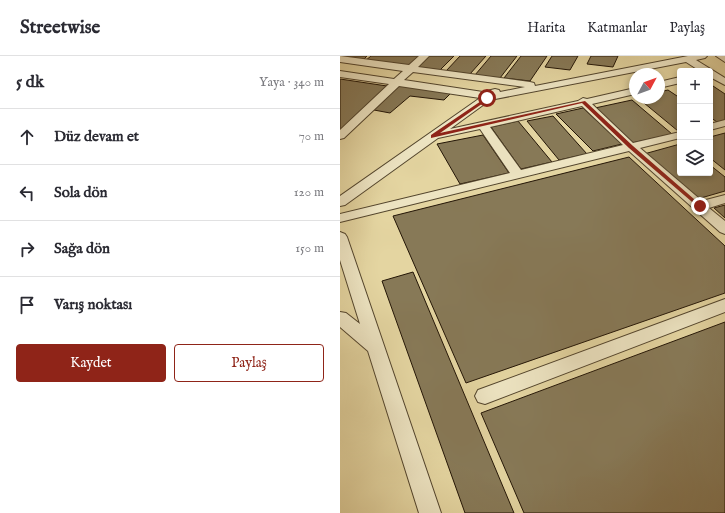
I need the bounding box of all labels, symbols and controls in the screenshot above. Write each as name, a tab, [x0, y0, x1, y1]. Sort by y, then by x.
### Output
text: Streetwise	[20, 16, 100, 40]
text: Harita	[527, 19, 565, 37]
text: Katmanlar	[587, 19, 648, 37]
text: Paylaş	[670, 19, 705, 37]
north arrow	[629, 68, 665, 104]
map controls	[677, 68, 713, 176]
button: +	[677, 68, 713, 104]
text: 5 dk	[16, 72, 44, 93]
text: Yaya · 340 m	[259, 74, 324, 91]
route start	[478, 89, 496, 107]
button: −	[677, 104, 713, 140]
icon: ahead	[16, 126, 38, 148]
text: Düz devam et	[54, 127, 139, 146]
text: 70 m	[299, 128, 324, 145]
button: layers	[677, 140, 713, 176]
icon: left	[16, 182, 38, 204]
text: Sola dön	[54, 183, 108, 202]
text: 120 m	[294, 184, 324, 201]
route end	[691, 197, 709, 215]
icon: right	[16, 238, 38, 260]
text: Sağa dön	[54, 239, 110, 258]
text: 150 m	[295, 240, 324, 257]
icon: arrive	[16, 294, 38, 316]
text: Varış noktası	[54, 295, 132, 314]
button: Kaydet	[16, 344, 166, 382]
button: Paylaş	[174, 344, 324, 382]

